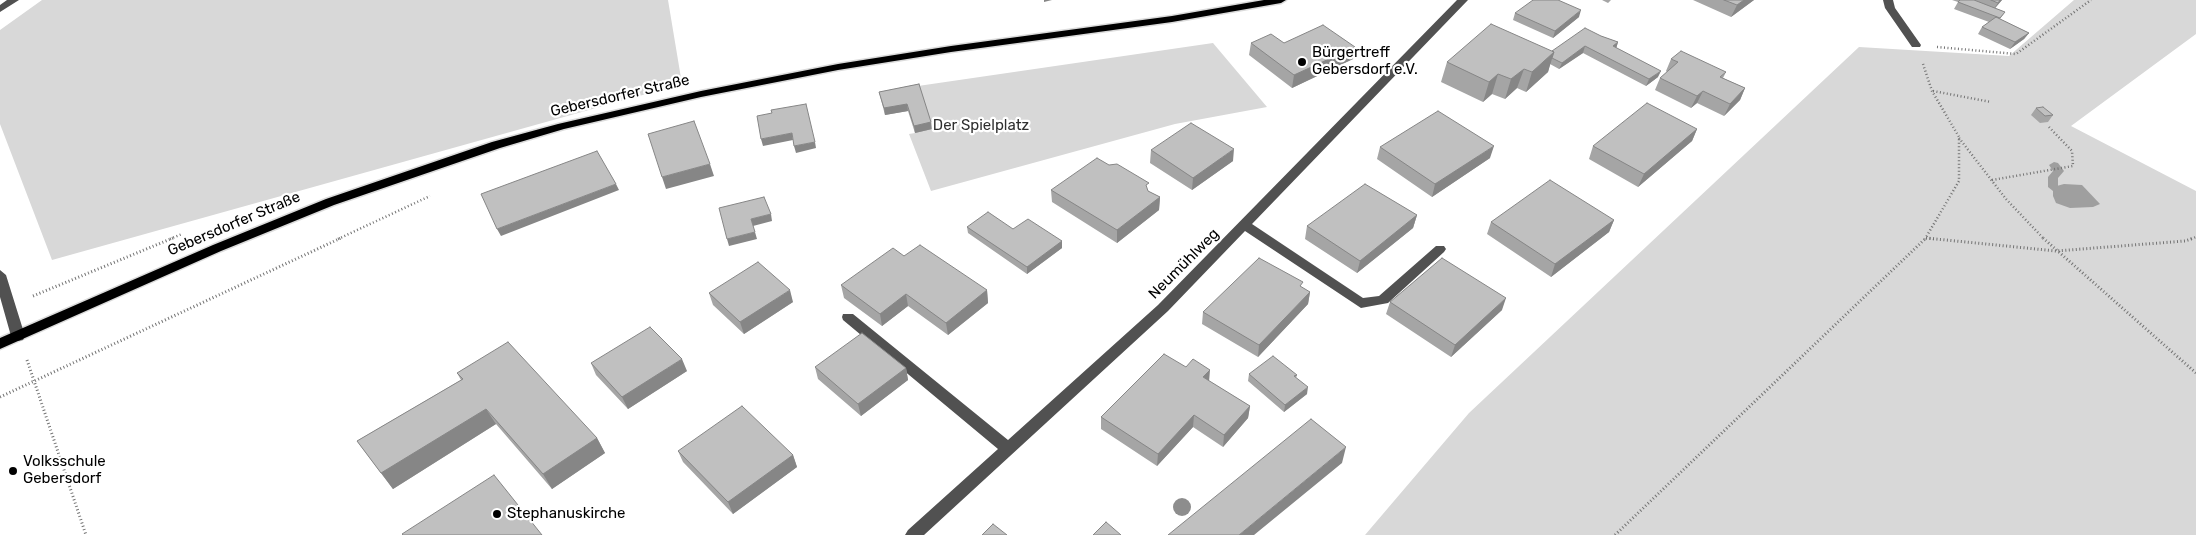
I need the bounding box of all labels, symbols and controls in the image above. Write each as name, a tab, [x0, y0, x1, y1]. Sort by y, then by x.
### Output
place label: Bürgertreff Gebersdorf e.V.	[1312, 44, 1418, 79]
marker: Bürgertreff Gebersdorf e.V.	[1296, 56, 1308, 68]
street label: Gebersdorfer Straße	[549, 71, 691, 121]
park label: Der Spielplatz	[933, 117, 1029, 135]
street label: Gebersdorfer Straße	[165, 188, 303, 260]
street label: Neumühlweg	[1145, 225, 1223, 303]
place label: Volksschule Gebersdorf	[23, 453, 106, 488]
marker: Volksschule Gebersdorf	[7, 465, 19, 477]
place label: Stephanuskirche	[507, 505, 625, 523]
marker: Stephanuskirche	[491, 508, 503, 520]

